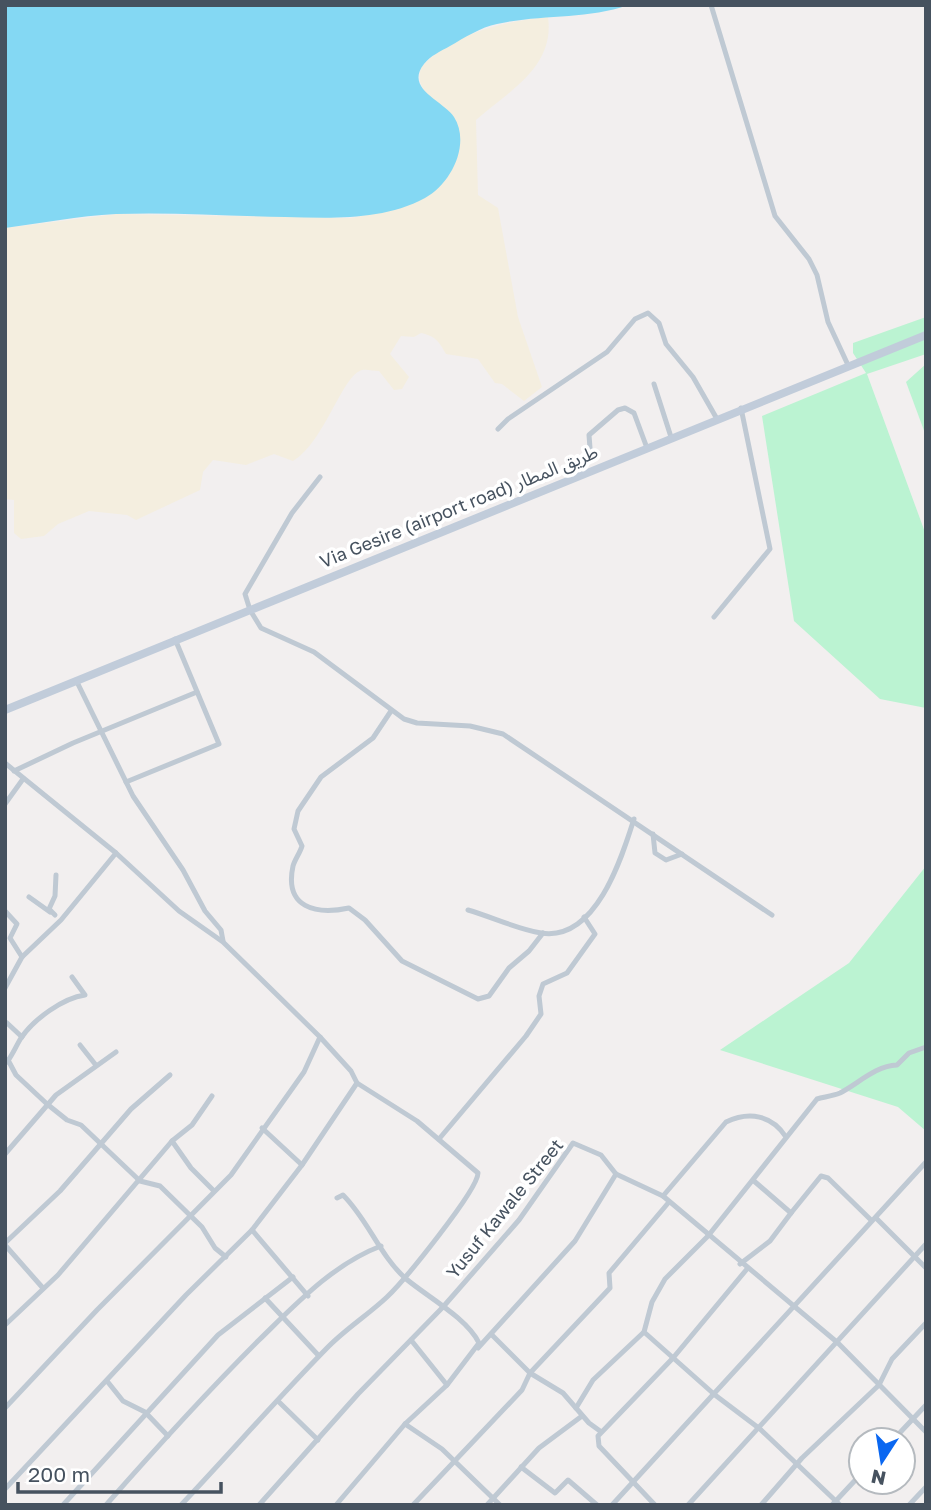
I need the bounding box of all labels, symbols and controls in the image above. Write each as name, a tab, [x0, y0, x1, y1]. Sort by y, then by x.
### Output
street label: Via Gesire (airport road) طريق المطار	[316, 440, 601, 573]
street label: Yusuf Kawale Street	[441, 1134, 567, 1283]
north arrow	[847, 1426, 917, 1496]
scale bar	[18, 1450, 220, 1494]
text: 200 m	[28, 1461, 90, 1487]
text: N	[869, 1465, 888, 1491]

